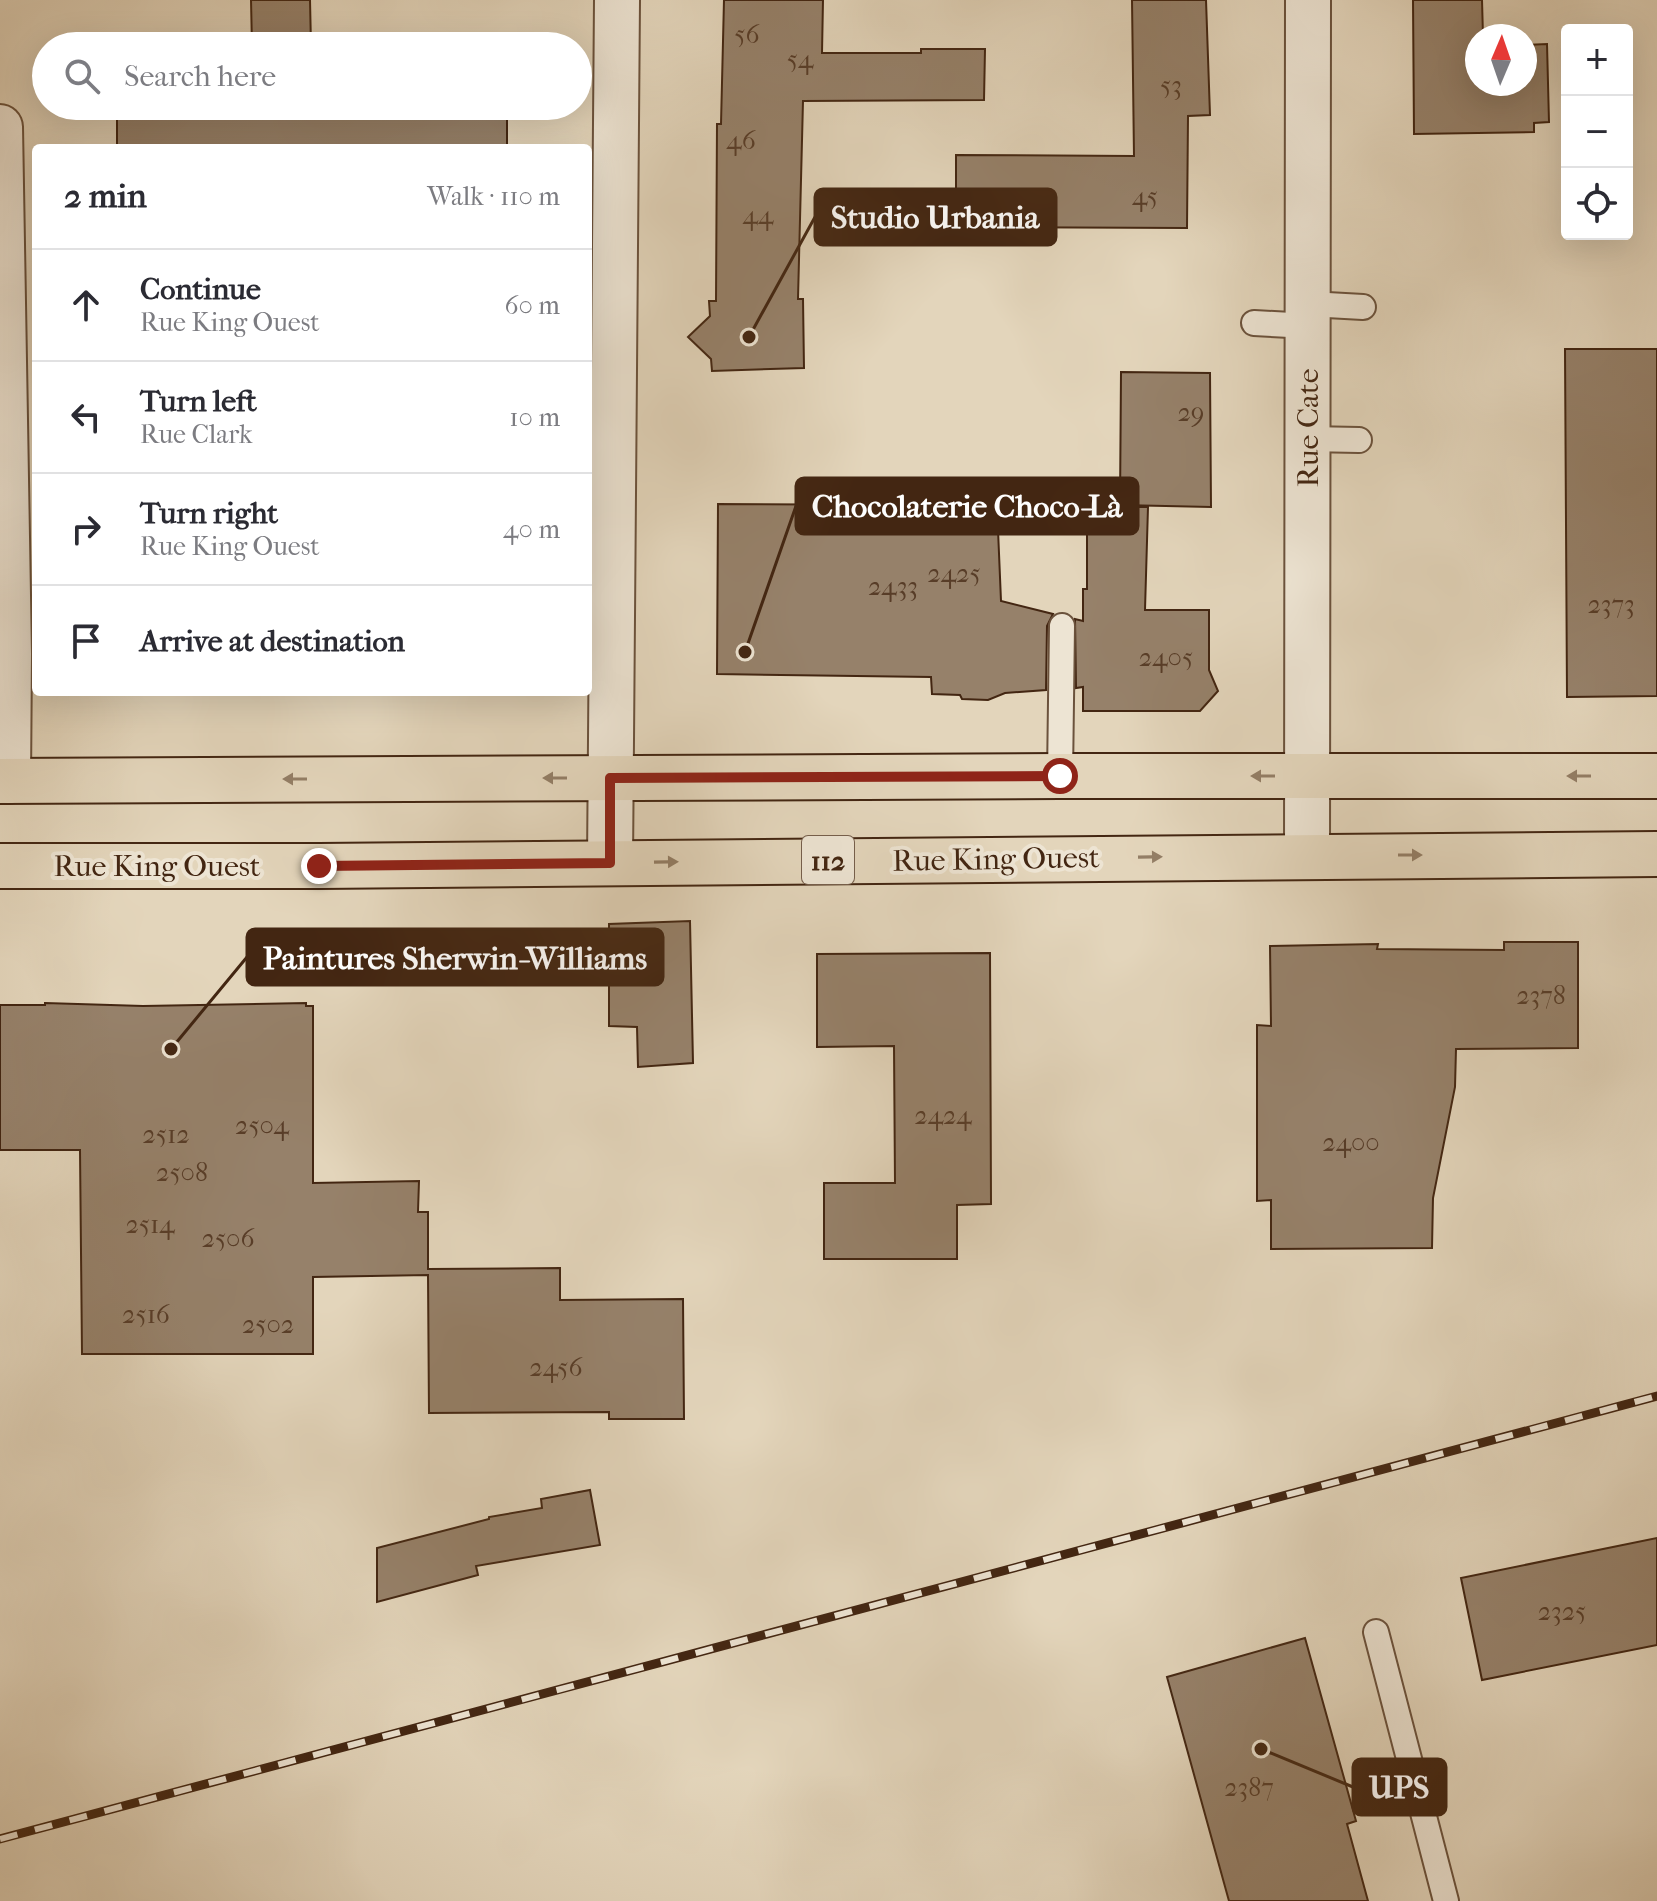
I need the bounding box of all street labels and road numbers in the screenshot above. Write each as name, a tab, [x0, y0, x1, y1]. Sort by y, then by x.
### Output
street label: Rue Cate	[1291, 368, 1326, 488]
road number: 112	[802, 836, 854, 884]
street label: Rue King Ouest	[892, 840, 1100, 879]
street label: Rue King Ouest	[53, 849, 261, 884]

